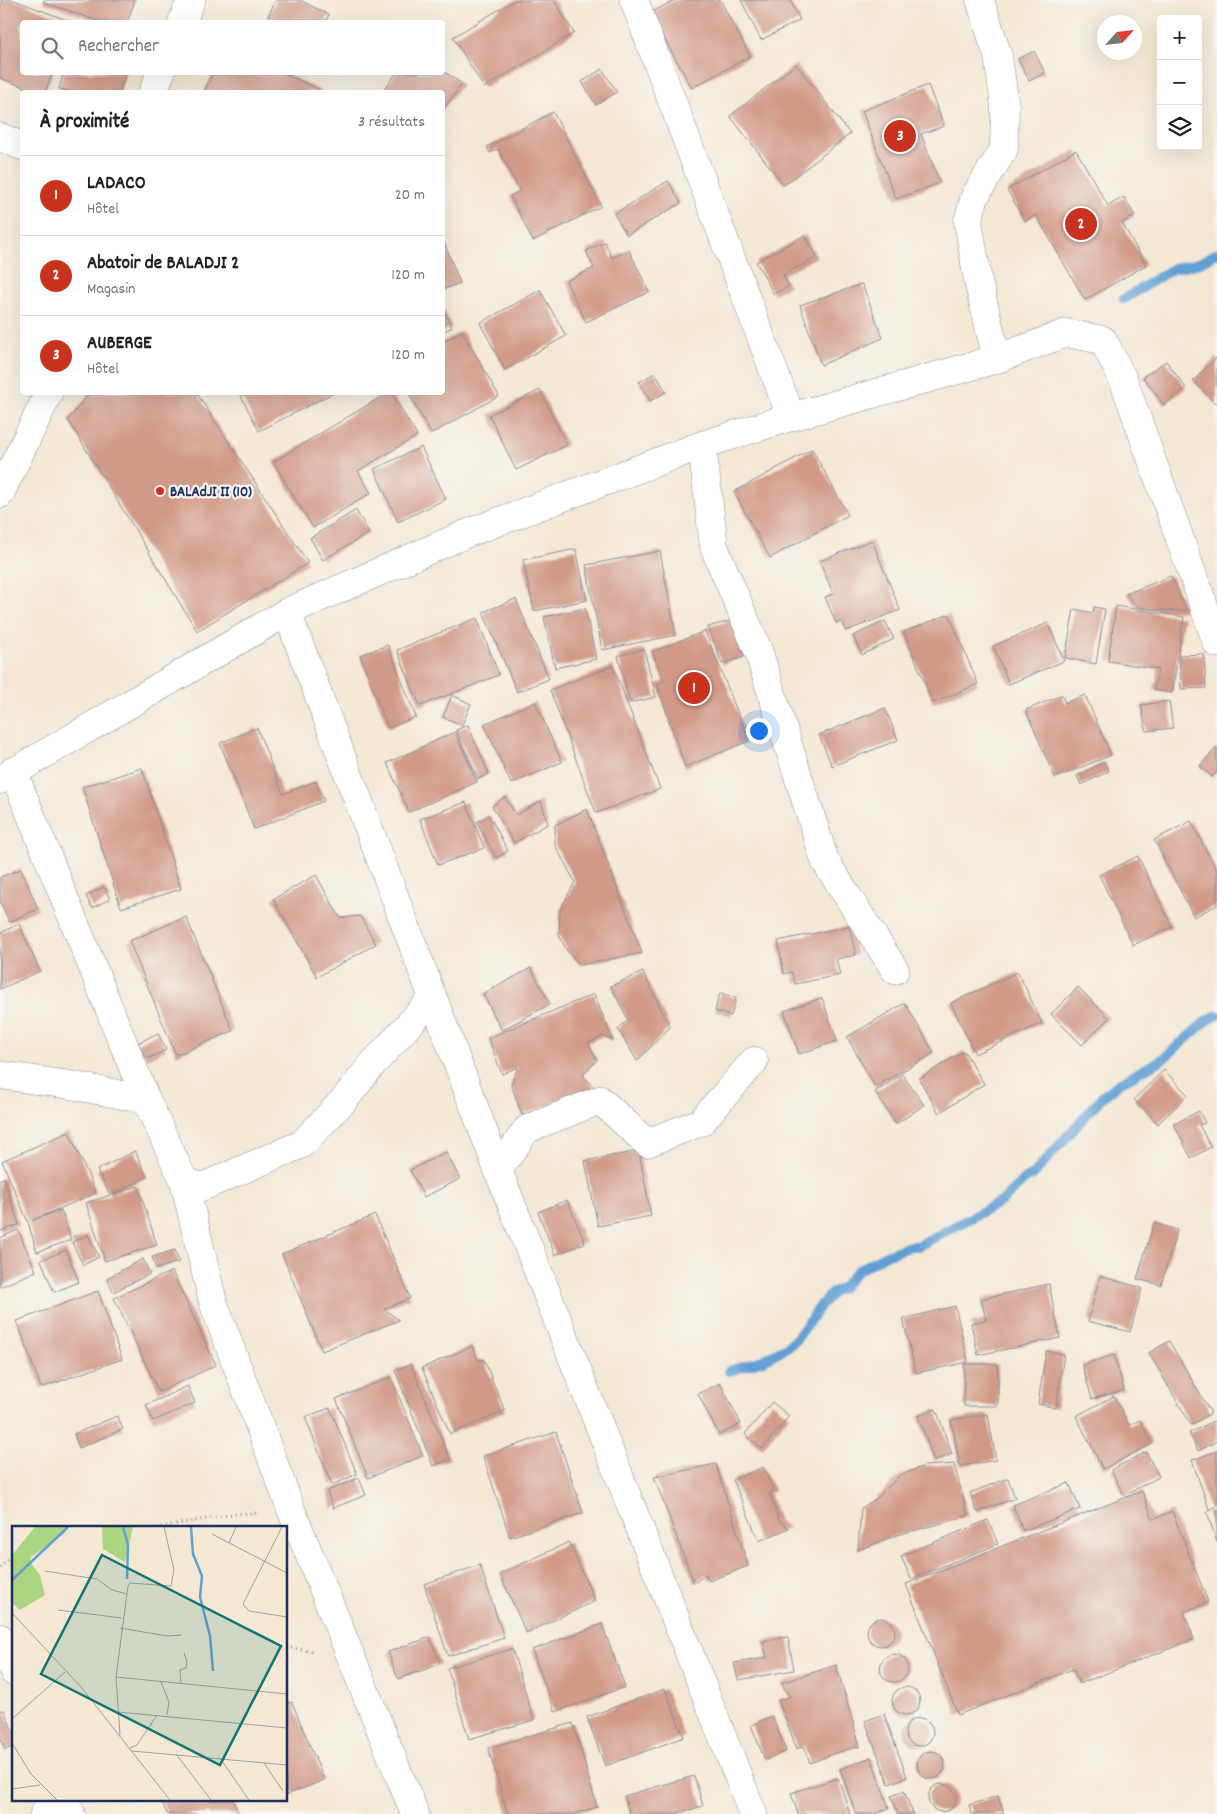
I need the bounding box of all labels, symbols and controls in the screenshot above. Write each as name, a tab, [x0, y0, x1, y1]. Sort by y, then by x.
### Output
north arrow	[1097, 15, 1142, 60]
map controls	[1157, 15, 1202, 150]
button: +	[1157, 15, 1202, 60]
search box	[20, 20, 445, 75]
icon: search	[38, 34, 66, 62]
text: Rechercher	[78, 34, 159, 61]
button: −	[1157, 60, 1202, 105]
button: layers	[1157, 105, 1202, 150]
text: À proximité	[40, 108, 129, 138]
text: 3 résultats	[358, 111, 425, 134]
pin: 3	[884, 117, 916, 155]
text: LADACO	[87, 171, 146, 198]
text: 1	[54, 184, 58, 207]
text: 20 m	[395, 184, 425, 207]
text: Hôtel	[87, 198, 119, 221]
pin: 2	[1065, 205, 1097, 243]
text: Abatoir de BALADJI 2	[87, 251, 239, 278]
text: 2	[53, 264, 60, 287]
text: 120 m	[391, 264, 425, 287]
text: Magasin	[87, 278, 135, 301]
text: AUBERGE	[87, 331, 152, 358]
text: 3	[52, 344, 60, 367]
text: 120 m	[391, 344, 425, 367]
text: Hôtel	[87, 358, 119, 381]
place label: BALAdJI II (10)	[170, 482, 252, 504]
marker: BALAdJI II (10)	[154, 485, 166, 497]
pin: 1	[678, 669, 710, 707]
your location	[746, 718, 772, 744]
inset map	[12, 1526, 288, 1802]

